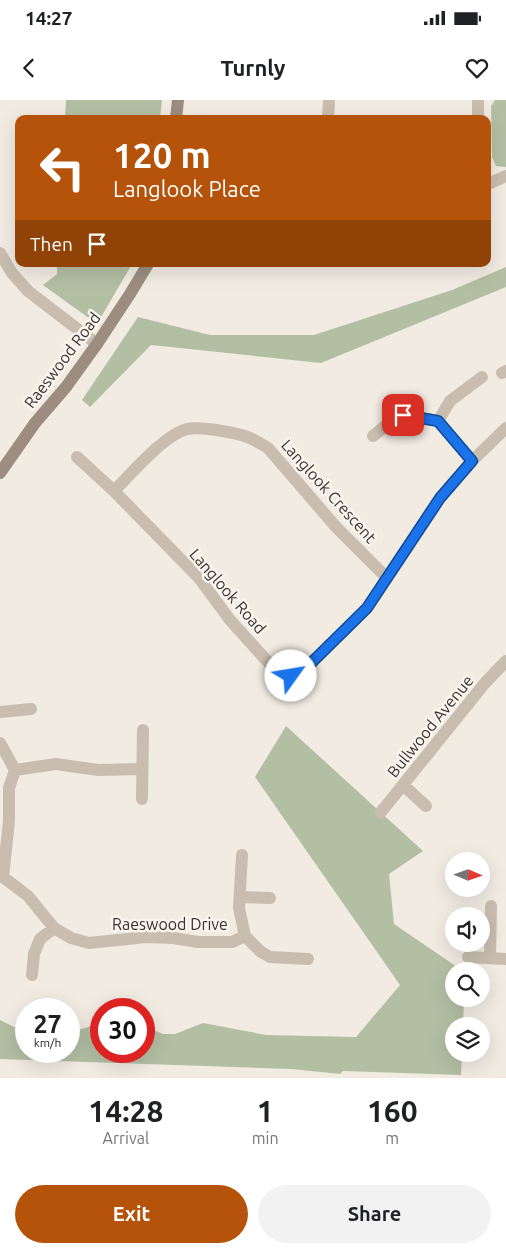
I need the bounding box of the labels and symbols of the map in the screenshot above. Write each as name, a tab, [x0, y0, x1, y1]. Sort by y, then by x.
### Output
street label: Raeswood Road	[20, 309, 104, 411]
pin	[382, 394, 424, 436]
street label: Langlook Crescent	[278, 436, 381, 547]
street label: Langlook Road	[186, 545, 270, 637]
position arrow	[264, 649, 316, 701]
street label: Bullwood Avenue	[383, 671, 477, 781]
north arrow	[445, 852, 490, 898]
street label: Raeswood Drive	[112, 915, 228, 933]
speed limit sign: 30	[90, 998, 155, 1063]

